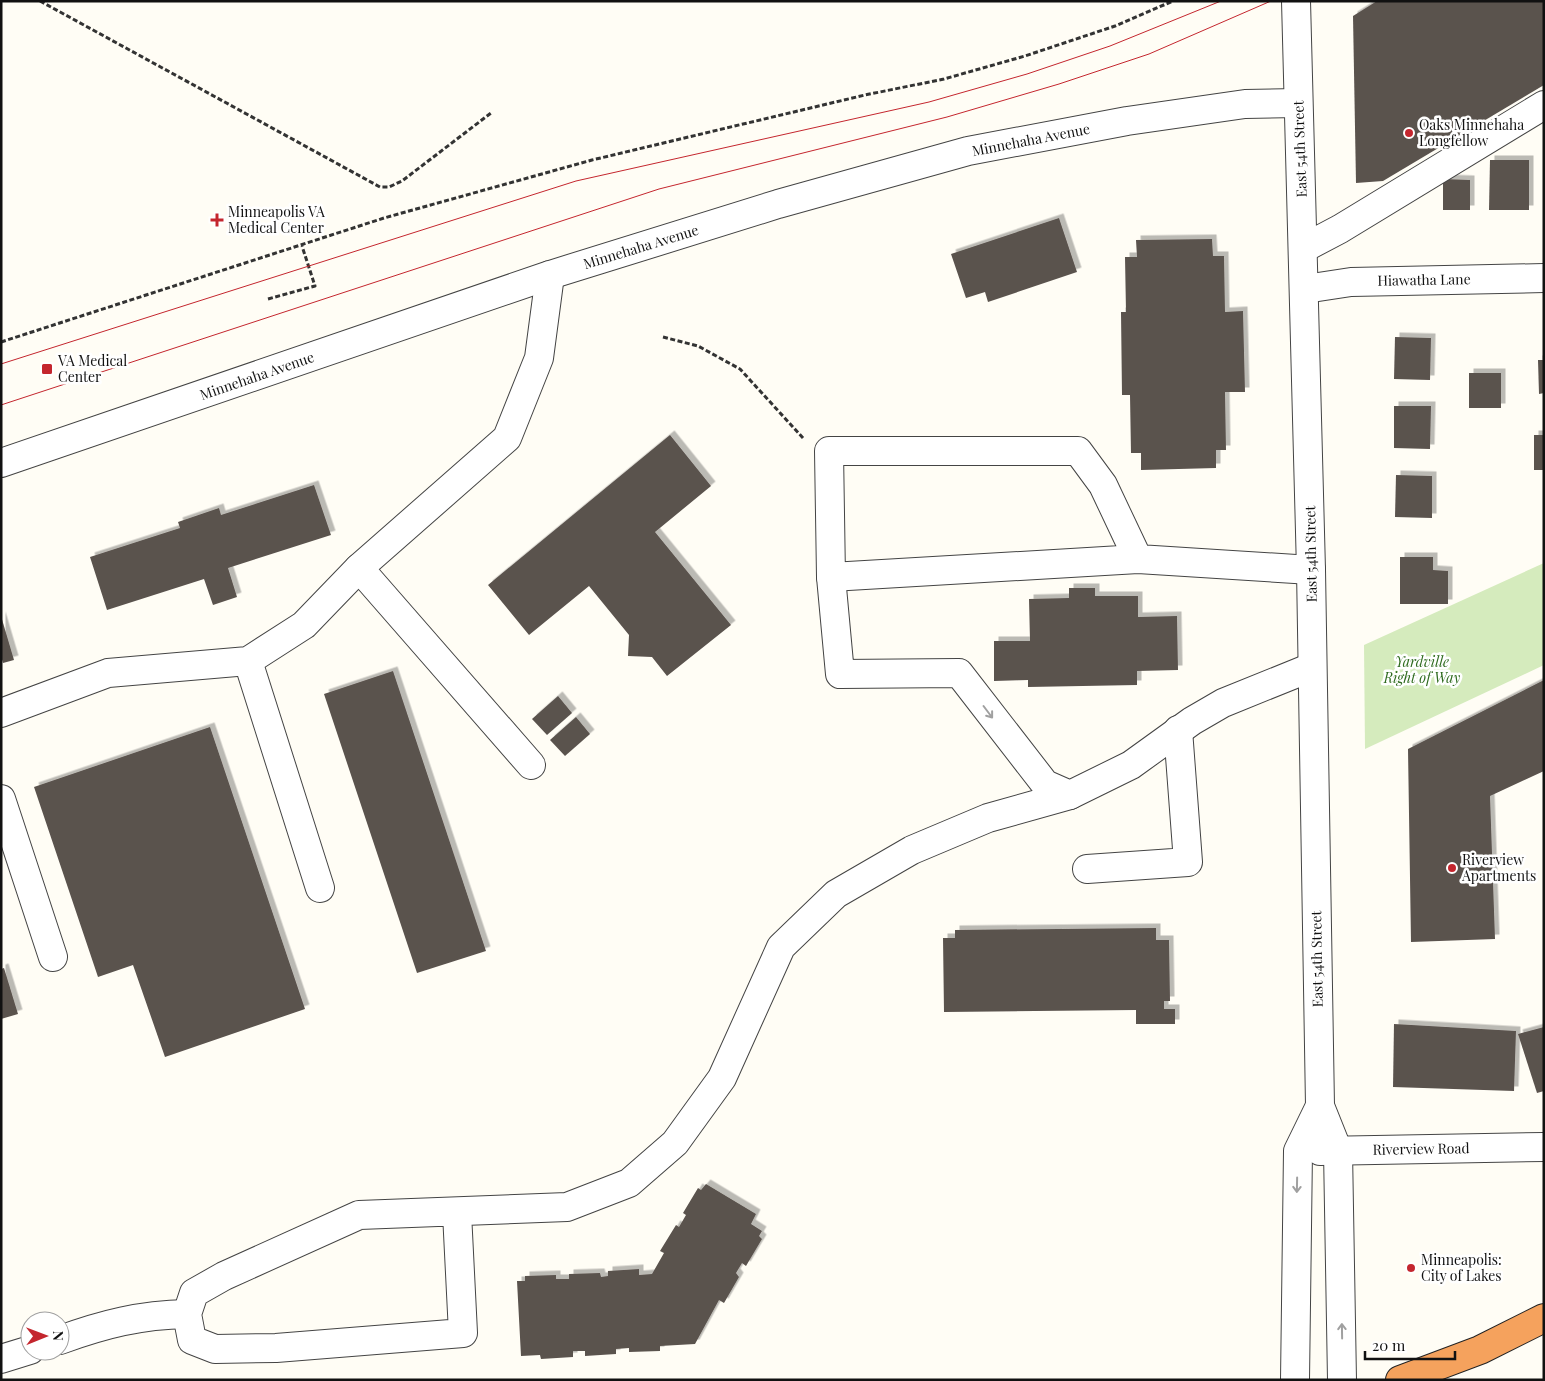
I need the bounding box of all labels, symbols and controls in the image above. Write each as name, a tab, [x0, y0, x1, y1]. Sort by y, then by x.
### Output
street label: East 54th Street	[1288, 99, 1311, 198]
place label: Oaks Minnehaha Longfellow	[1419, 115, 1524, 150]
street label: Minnehaha Avenue	[970, 119, 1091, 160]
marker: Oaks Minnehaha Longfellow	[1403, 127, 1415, 139]
place label: Minneapolis VA Medical Center	[228, 202, 325, 237]
marker: Minneapolis VA Medical Center	[210, 213, 224, 227]
street label: Minnehaha Avenue	[581, 220, 701, 273]
street label: Hiawatha Lane	[1377, 269, 1471, 290]
street label: Minnehaha Avenue	[197, 347, 316, 404]
place label: VA Medical Center	[57, 351, 127, 386]
marker: VA Medical Center	[40, 362, 54, 376]
street label: East 54th Street	[1300, 504, 1321, 603]
park label: Yardville Right of Way	[1383, 652, 1460, 687]
one-way arrow	[983, 705, 994, 718]
place label: Riverview Apartments	[1461, 850, 1536, 885]
marker: Riverview Apartments	[1446, 862, 1458, 874]
street label: East 54th Street	[1306, 909, 1327, 1008]
street label: Riverview Road	[1372, 1138, 1470, 1159]
one-way arrow	[1293, 1177, 1302, 1193]
place label: Minneapolis: City of Lakes	[1421, 1250, 1502, 1285]
marker: Minneapolis: City of Lakes	[1405, 1262, 1417, 1274]
north arrow	[20, 1311, 70, 1361]
one-way arrow	[1337, 1323, 1346, 1339]
scale bar	[1365, 1328, 1455, 1360]
text: N	[49, 1331, 68, 1341]
text: 20 m	[1372, 1335, 1406, 1355]

